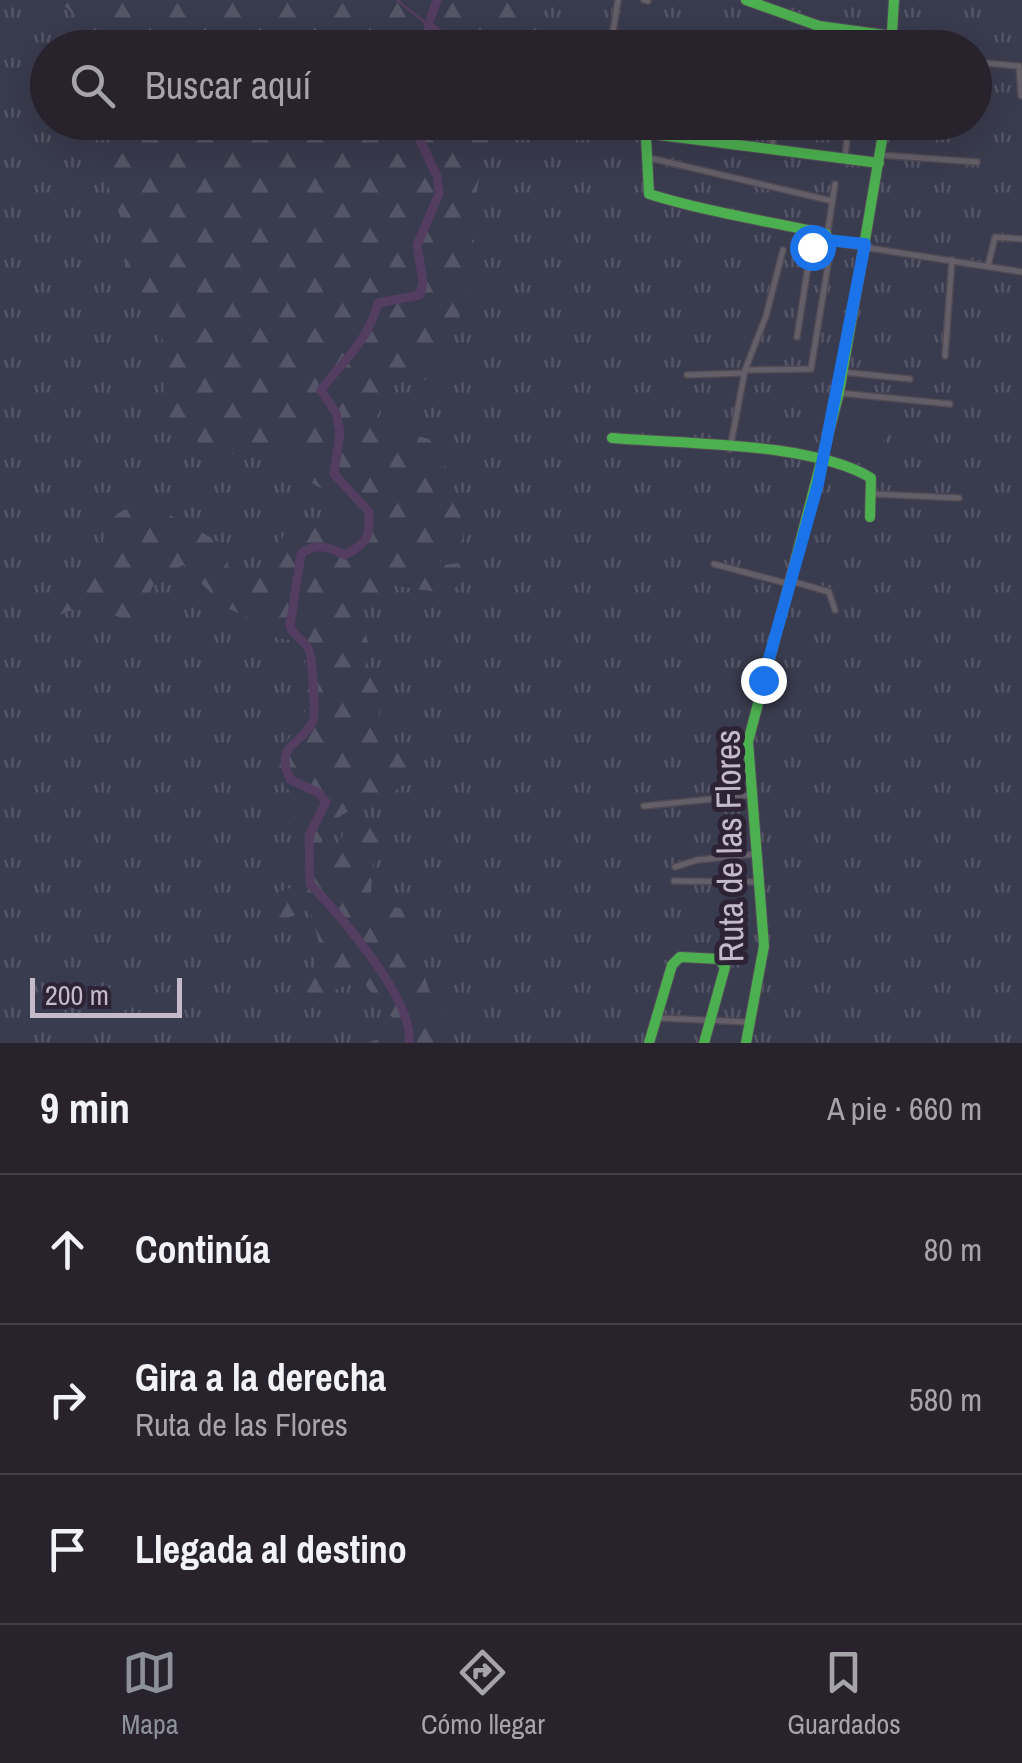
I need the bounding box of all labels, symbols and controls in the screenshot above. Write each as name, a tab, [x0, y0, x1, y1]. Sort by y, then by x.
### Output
search box	[30, 30, 992, 140]
icon: search	[65, 58, 120, 113]
text: Buscar aquí	[145, 60, 311, 111]
route start	[790, 225, 836, 271]
route end	[741, 658, 787, 704]
street label: Ruta de las Flores	[703, 729, 755, 963]
scale bar	[30, 973, 182, 1018]
text: 200 m	[45, 976, 109, 1014]
text: 9 min	[40, 1080, 130, 1136]
text: A pie · 660 m	[827, 1087, 982, 1130]
icon: ahead	[40, 1222, 95, 1277]
text: Continúa	[135, 1224, 270, 1275]
text: 80 m	[924, 1228, 982, 1271]
text: Gira a la derecha	[135, 1352, 386, 1403]
icon: right	[40, 1372, 95, 1427]
text: 580 m	[909, 1378, 982, 1421]
text: Ruta de las Flores	[135, 1403, 348, 1446]
icon: arrive	[40, 1522, 95, 1577]
text: Llegada al destino	[135, 1524, 407, 1575]
tab: Mapa	[121, 1645, 179, 1743]
tab: Cómo llegar	[421, 1645, 545, 1743]
tab: Guardados	[787, 1645, 901, 1743]

